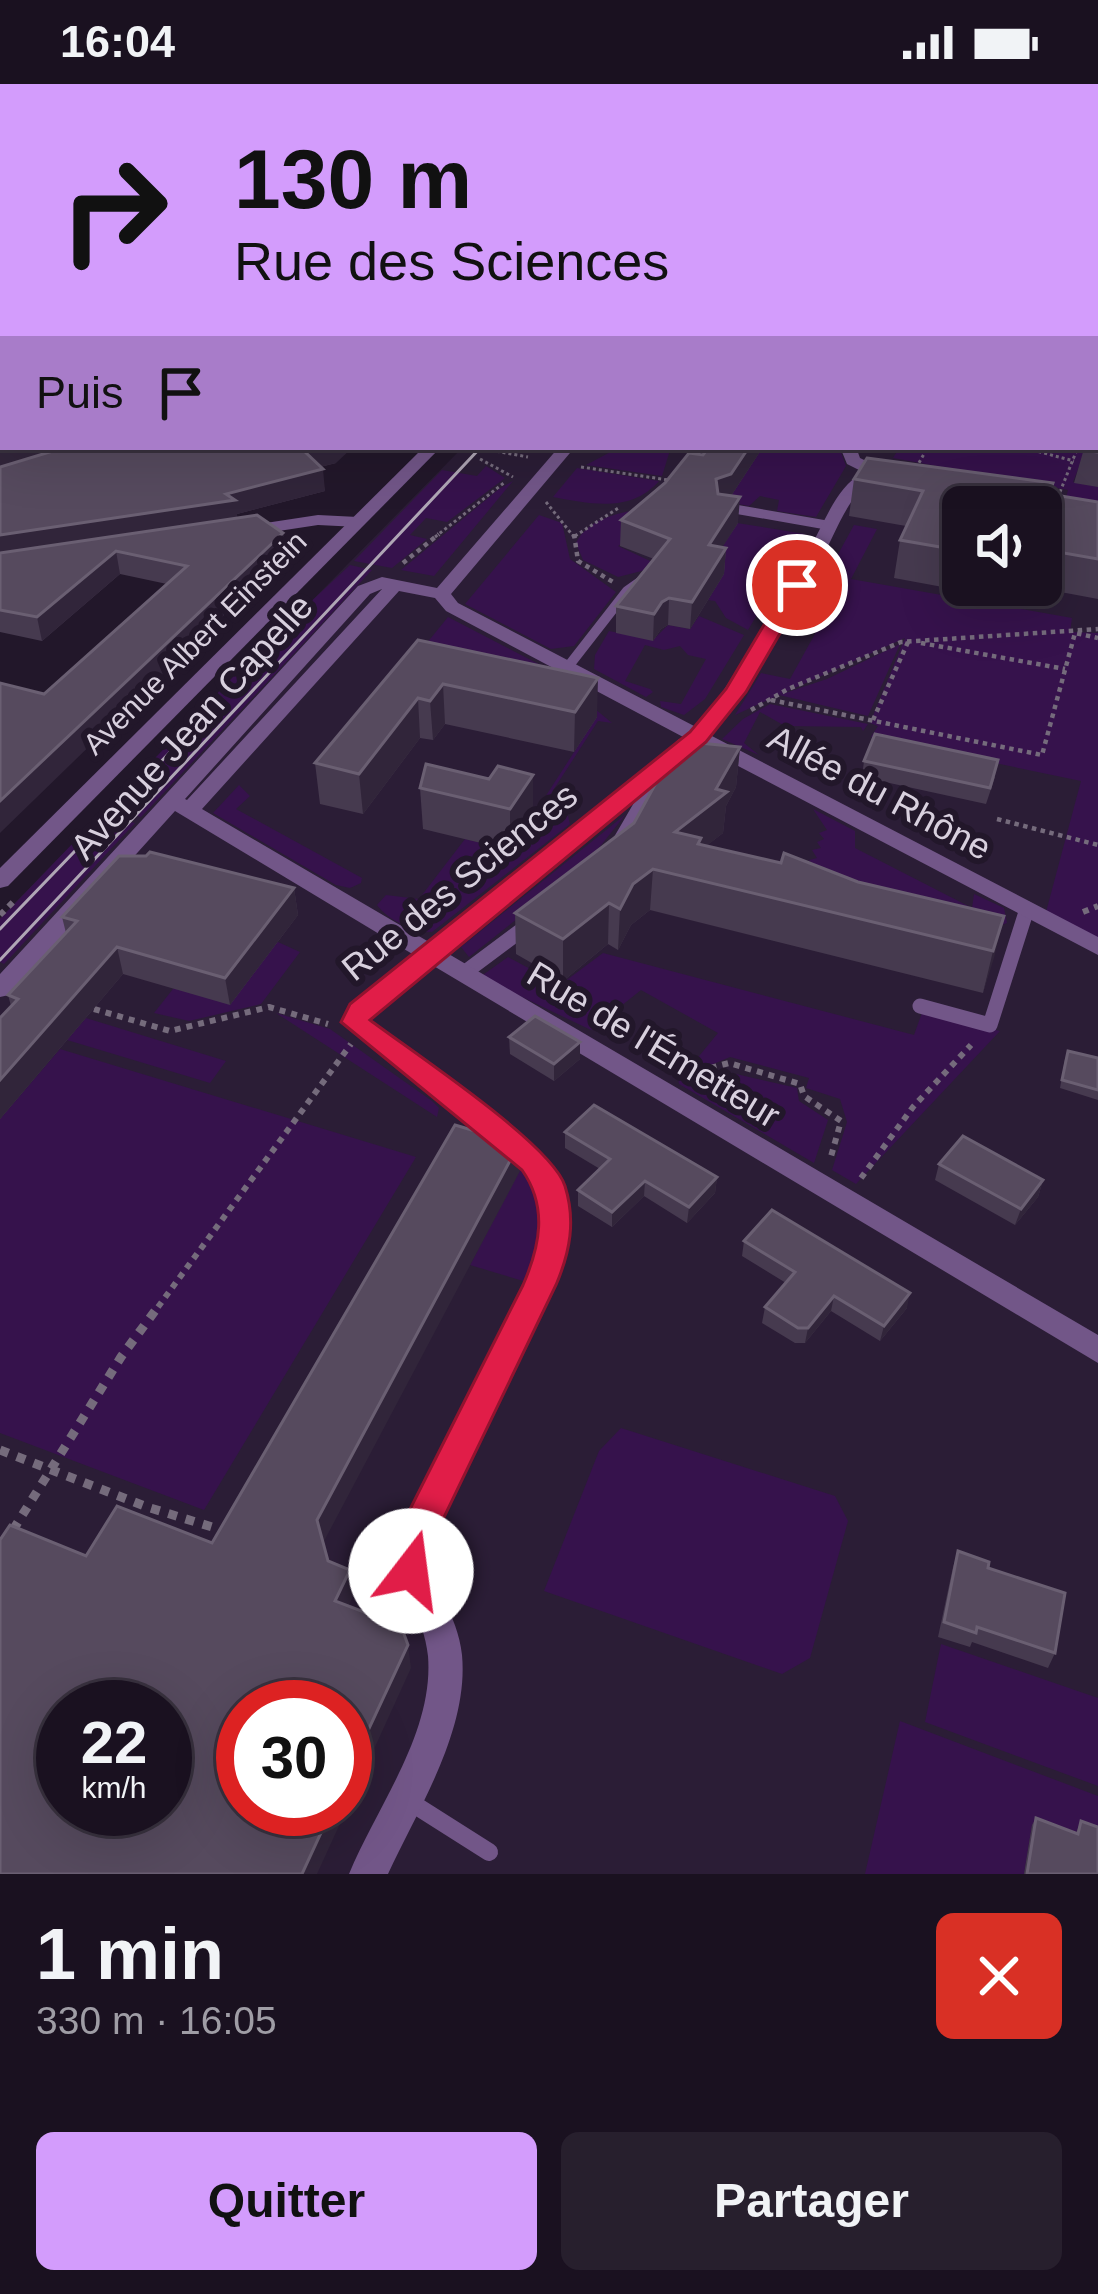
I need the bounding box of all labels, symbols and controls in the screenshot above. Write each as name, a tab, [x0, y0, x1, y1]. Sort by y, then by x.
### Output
text: 16:04	[60, 16, 175, 67]
icon: right	[36, 132, 192, 288]
text: 130 m	[234, 132, 472, 226]
text: Rue des Sciences	[234, 231, 669, 291]
icon: arrive	[148, 360, 214, 426]
text: Puis	[36, 367, 124, 418]
map controls	[942, 486, 1062, 606]
button: sound	[942, 486, 1062, 606]
street label: Avenue Albert Einstein	[76, 524, 313, 761]
pin	[746, 534, 848, 636]
icon: arrive	[764, 552, 830, 618]
street label: Avenue Jean Capelle	[62, 586, 321, 867]
street label: Allée du Rhône	[761, 717, 998, 868]
street label: Rue des Sciences	[334, 774, 585, 989]
street label: Rue de l'Émetteur	[520, 953, 787, 1136]
position arrow	[348, 1508, 474, 1634]
speed limit sign: 30	[216, 1680, 372, 1836]
text: 22	[81, 1709, 147, 1776]
text: km/h	[81, 1771, 147, 1804]
button: close	[936, 1913, 1062, 2039]
text: 1 min	[36, 1914, 224, 1994]
text: 330 m · 16:05	[36, 1999, 277, 2042]
button: Quitter	[36, 2132, 537, 2270]
button: Partager	[561, 2132, 1062, 2270]

